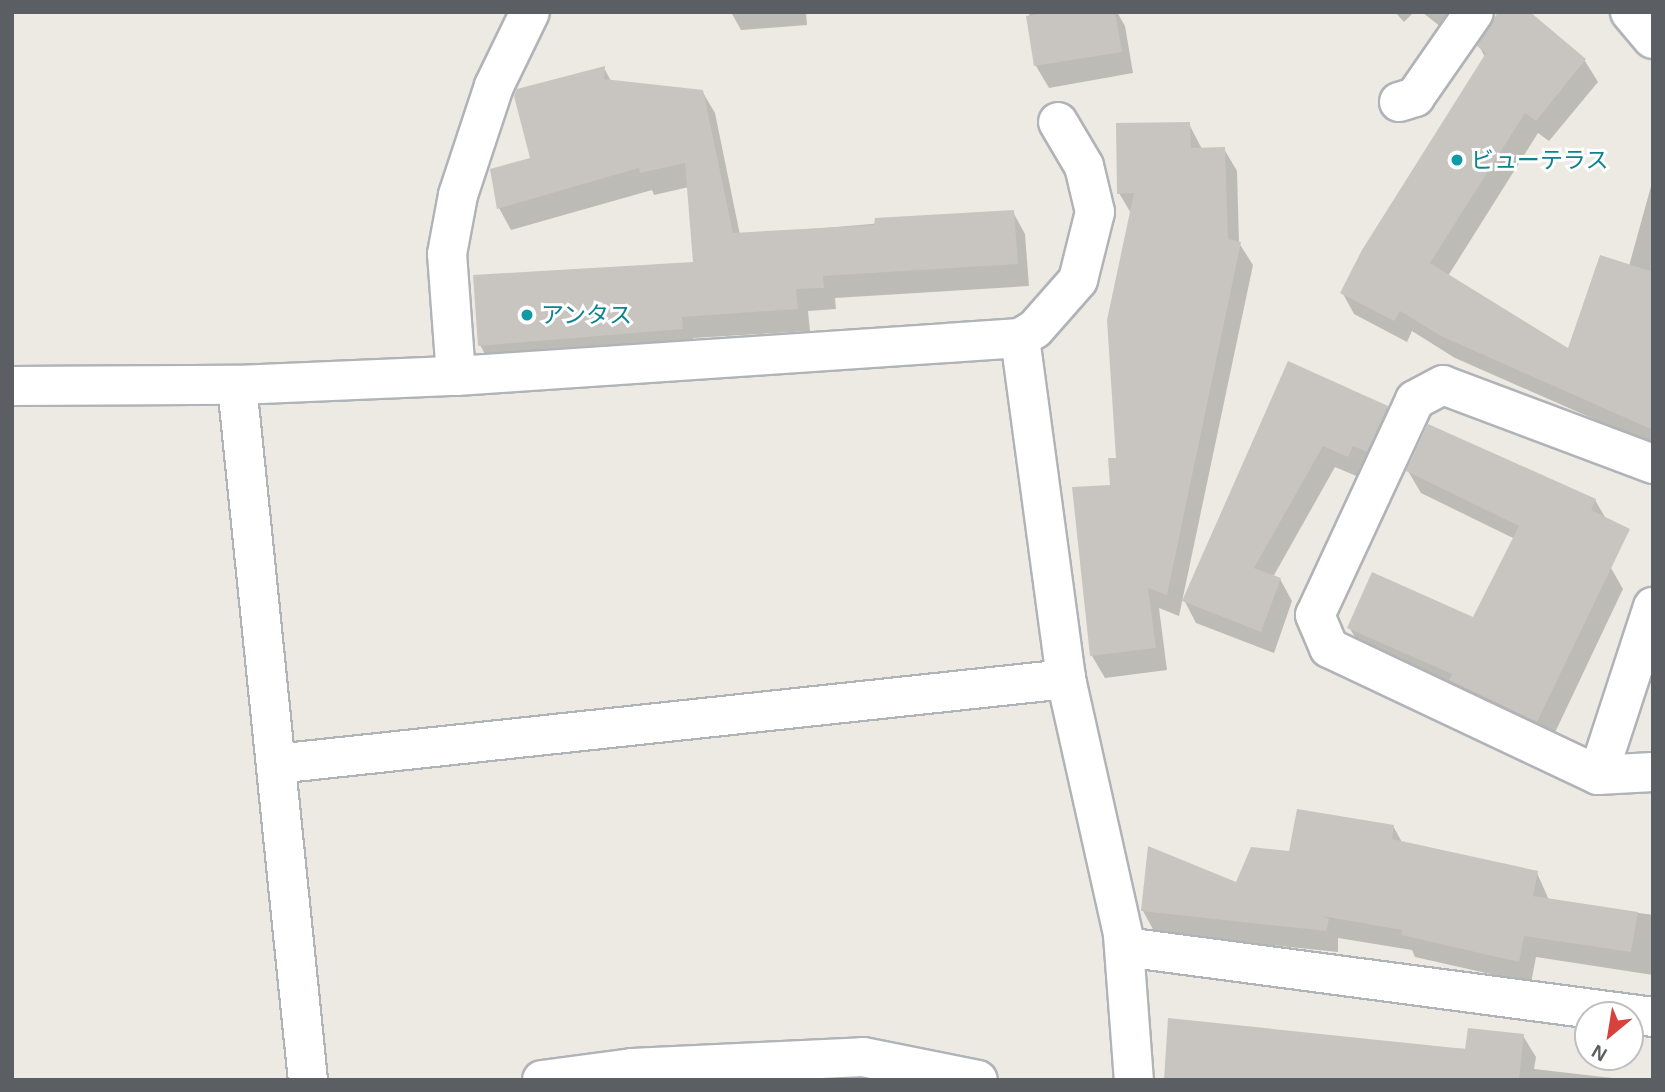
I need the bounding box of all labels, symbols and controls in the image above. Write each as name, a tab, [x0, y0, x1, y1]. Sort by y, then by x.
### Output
place label: ビューテラス	[1471, 146, 1609, 174]
marker: ビューテラス	[1449, 152, 1465, 168]
place label: アンタス	[541, 301, 633, 329]
marker: アンタス	[519, 307, 535, 323]
north arrow	[1574, 1001, 1644, 1071]
text: N	[1588, 1040, 1610, 1065]

